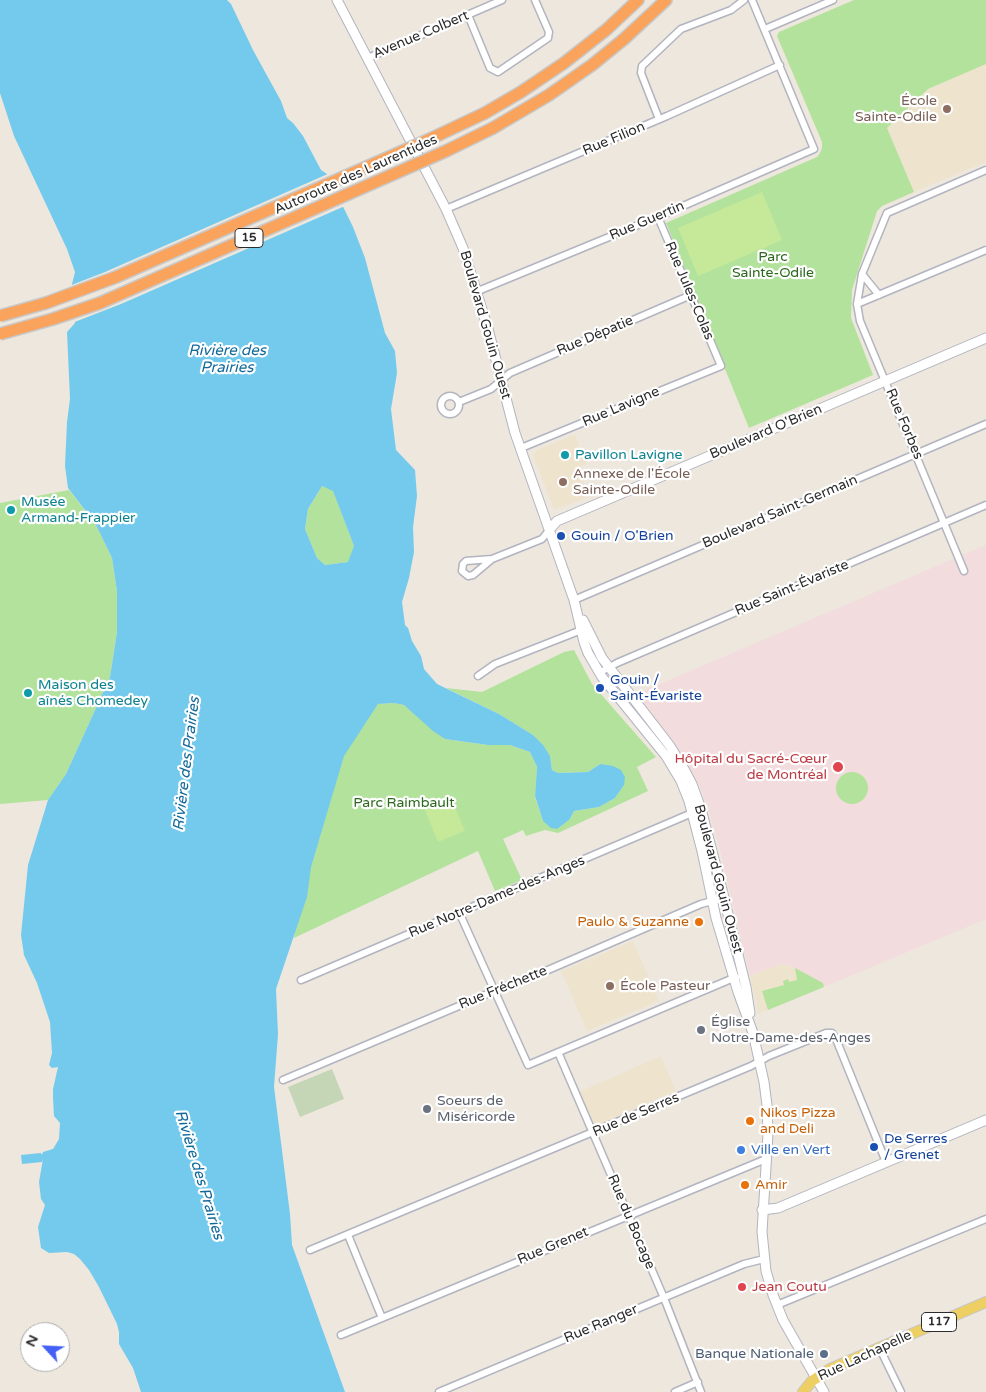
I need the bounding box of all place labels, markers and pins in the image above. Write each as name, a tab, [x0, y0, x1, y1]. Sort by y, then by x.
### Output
place label: École Sainte-Odile	[855, 93, 937, 125]
marker: École Sainte-Odile	[941, 103, 953, 115]
place label: Pavillon Lavigne	[575, 447, 682, 463]
marker: Pavillon Lavigne	[559, 449, 571, 461]
place label: Annexe de l'École Sainte-Odile	[573, 466, 690, 498]
marker: Annexe de l'École Sainte-Odile	[557, 476, 569, 488]
place label: Musée Armand-Frappier	[21, 494, 135, 526]
marker: Musée Armand-Frappier	[5, 504, 17, 516]
place label: Gouin / O'Brien	[571, 528, 674, 544]
marker: Gouin / O'Brien	[555, 530, 567, 542]
place label: Gouin / Saint-Évariste	[610, 672, 702, 704]
place label: Maison des aînés Chomedey	[38, 677, 148, 710]
marker: Gouin / Saint-Évariste	[594, 682, 606, 694]
marker: Maison des aînés Chomedey	[22, 687, 34, 699]
place label: Hôpital du Sacré-Cœur de Montréal	[674, 751, 827, 784]
marker: Hôpital du Sacré-Cœur de Montréal	[831, 760, 845, 774]
place label: Paulo & Suzanne	[577, 914, 689, 930]
marker: Paulo & Suzanne	[693, 916, 705, 928]
place label: École Pasteur	[620, 978, 710, 994]
marker: École Pasteur	[604, 980, 616, 992]
place label: Église Notre-Dame-des-Anges	[711, 1014, 871, 1046]
marker: Église Notre-Dame-des-Anges	[695, 1024, 707, 1036]
place label: Soeurs de Miséricorde	[437, 1093, 515, 1126]
marker: Soeurs de Miséricorde	[421, 1103, 433, 1115]
place label: Nikos Pizza and Deli	[760, 1105, 836, 1138]
marker: Nikos Pizza and Deli	[744, 1115, 756, 1127]
place label: De Serres / Grenet	[884, 1131, 948, 1164]
marker: De Serres / Grenet	[868, 1141, 880, 1153]
place label: Ville en Vert	[751, 1142, 830, 1158]
marker: Ville en Vert	[735, 1144, 747, 1156]
place label: Amir	[755, 1177, 787, 1193]
marker: Amir	[739, 1179, 751, 1191]
place label: Jean Coutu	[752, 1279, 827, 1295]
marker: Jean Coutu	[736, 1281, 748, 1293]
place label: Banque Nationale	[695, 1346, 814, 1362]
marker: Banque Nationale	[818, 1348, 830, 1360]

